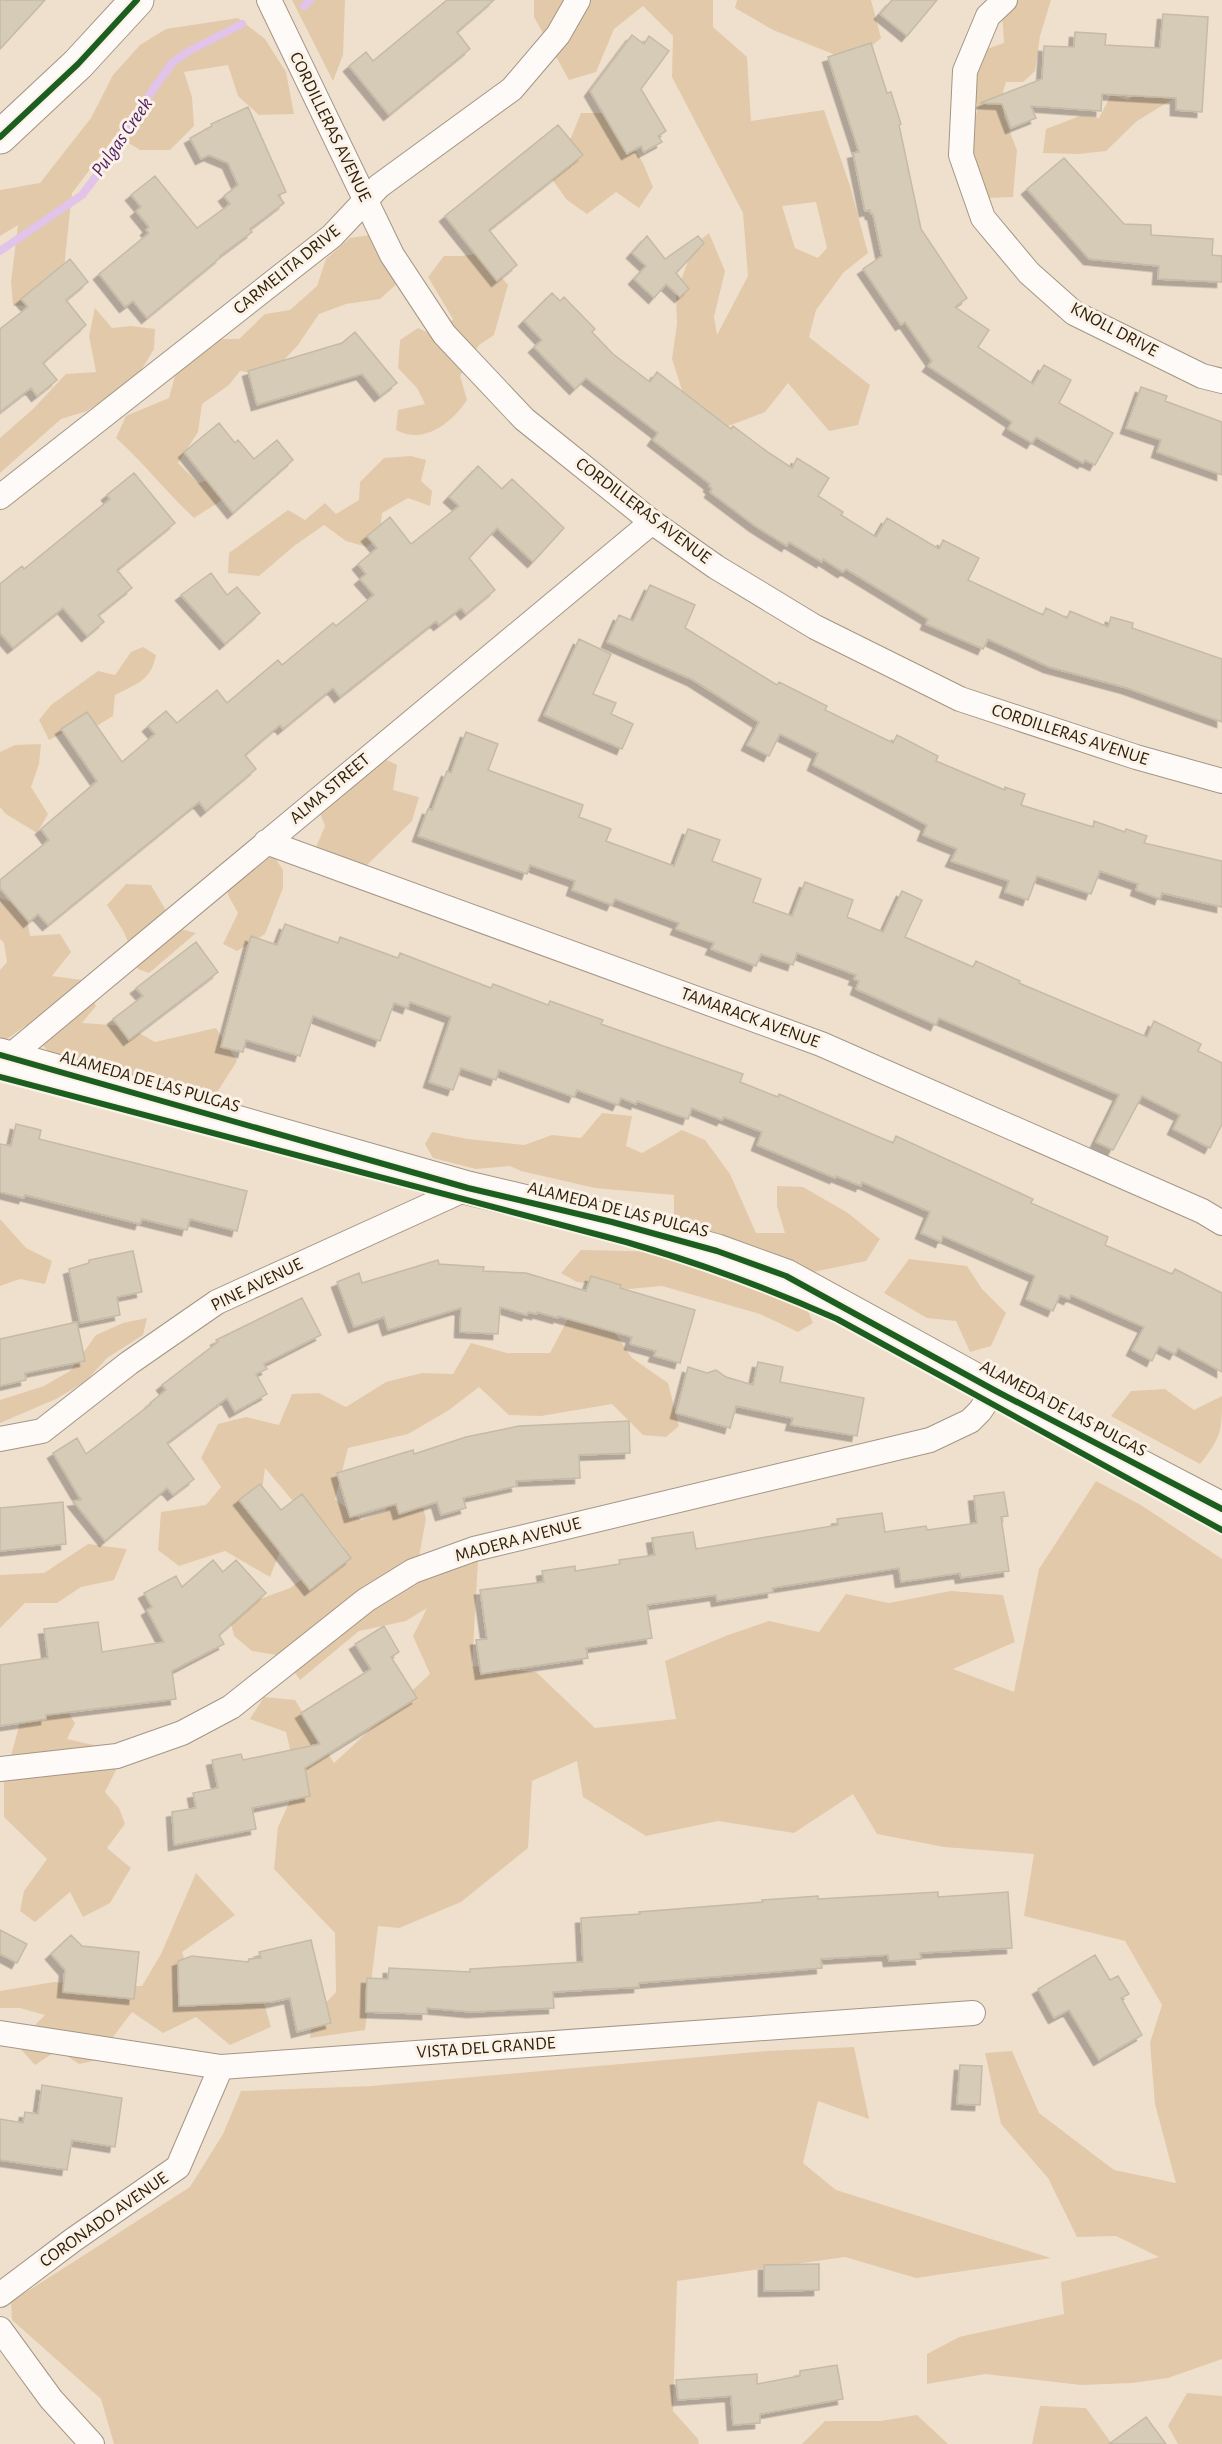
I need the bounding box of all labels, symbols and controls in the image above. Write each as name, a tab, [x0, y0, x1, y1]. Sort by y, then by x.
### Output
street label: CORDILLERAS AVENUE	[286, 49, 374, 205]
water label: Pulgas Creek	[88, 94, 156, 180]
street label: CARMELITA DRIVE	[230, 222, 344, 318]
street label: KNOLL DRIVE	[1067, 299, 1161, 361]
street label: CORDILLERAS AVENUE	[572, 455, 714, 568]
street label: CORDILLERAS AVENUE	[989, 701, 1151, 769]
street label: ALMA STREET	[286, 750, 374, 828]
street label: TAMARACK AVENUE	[678, 985, 822, 1052]
street label: ALAMEDA DE LAS PULGAS	[58, 1048, 242, 1116]
street label: ALAMEDA DE LAS PULGAS	[526, 1179, 710, 1241]
street label: PINE AVENUE	[208, 1255, 306, 1315]
street label: ALAMEDA DE LAS PULGAS	[977, 1357, 1149, 1461]
street label: MADERA AVENUE	[453, 1514, 583, 1565]
street label: VISTA DEL GRANDE	[416, 2034, 556, 2062]
street label: CORONADO AVENUE	[37, 2169, 172, 2271]

